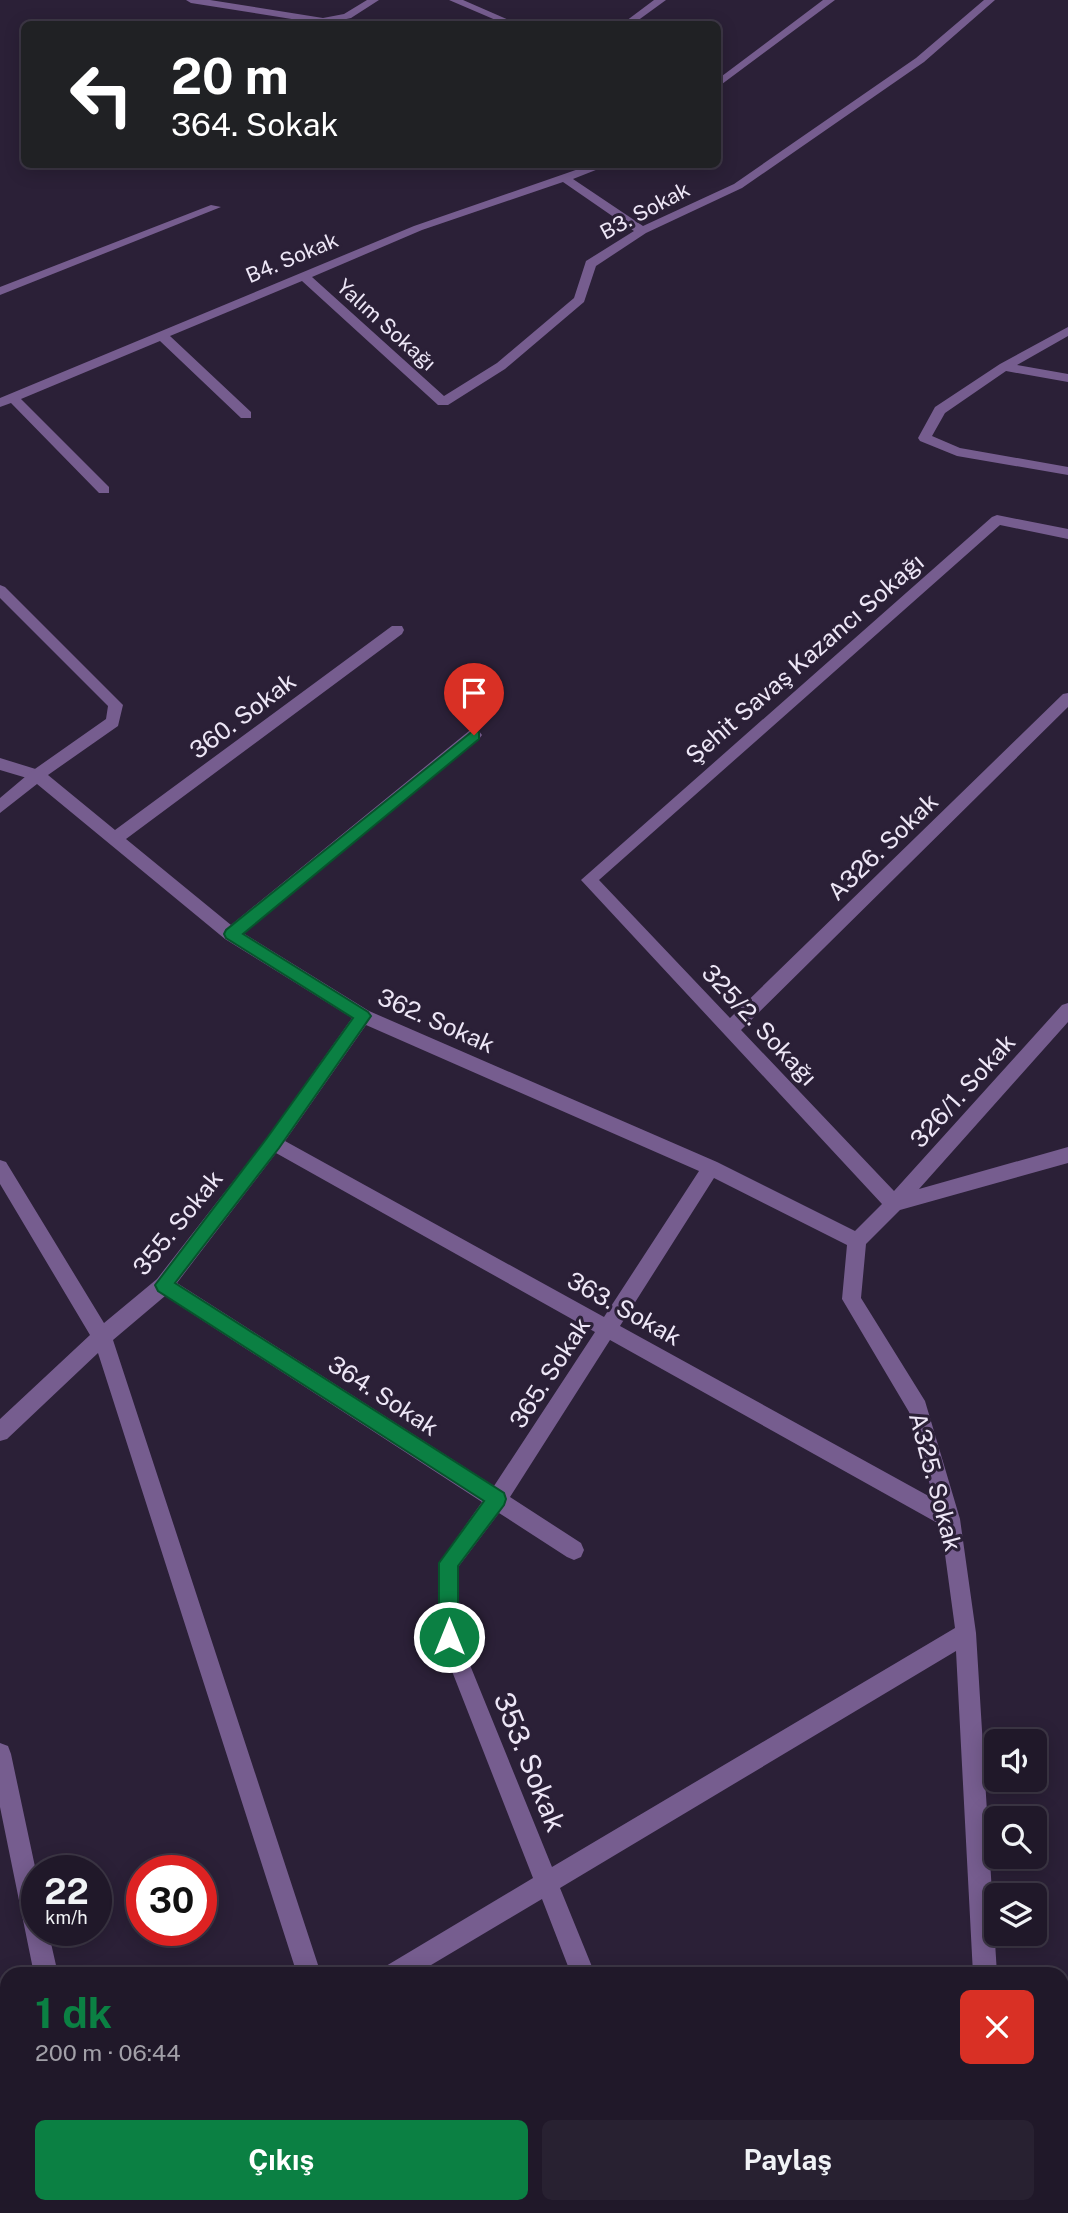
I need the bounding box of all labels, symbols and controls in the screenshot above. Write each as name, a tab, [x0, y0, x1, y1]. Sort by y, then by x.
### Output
text: 20 m	[171, 47, 289, 105]
icon: left	[56, 49, 147, 140]
text: 364. Sokak	[171, 106, 338, 143]
street label: B3. Sokak	[596, 176, 694, 245]
street label: B4. Sokak	[242, 227, 342, 288]
street label: Yalım Sokağı	[332, 274, 441, 376]
street label: Şehit Savaş Kazancı Sokağı	[680, 547, 929, 769]
pin	[444, 663, 504, 735]
street label: 360. Sokak	[184, 666, 301, 764]
icon: arrive	[455, 674, 493, 712]
street label: A326. Sokak	[822, 787, 943, 906]
street label: 325/2. Sokağı	[696, 958, 823, 1091]
street label: 362. Sokak	[374, 982, 499, 1058]
street label: 326/1. Sokak	[904, 1028, 1021, 1153]
street label: 355. Sokak	[127, 1164, 228, 1280]
street label: 363. Sokak	[563, 1265, 686, 1351]
street label: 365. Sokak	[503, 1312, 595, 1433]
street label: 364. Sokak	[323, 1349, 444, 1441]
street label: A325. Sokak	[904, 1409, 968, 1554]
position arrow	[412, 1600, 486, 1674]
street label: 353. Sokak	[488, 1687, 573, 1836]
map controls	[984, 1729, 1047, 1946]
button: sound	[984, 1729, 1047, 1792]
button: search	[984, 1806, 1047, 1869]
speed limit sign: 30	[126, 1855, 217, 1946]
text: 22	[44, 1871, 89, 1912]
button: layers	[984, 1883, 1047, 1946]
text: km/h	[45, 1907, 88, 1928]
text: 1 dk	[35, 1988, 112, 2037]
button: close	[960, 1990, 1034, 2064]
text: 200 m · 06:44	[35, 2039, 181, 2066]
button: Çıkış	[35, 2120, 528, 2200]
button: Paylaş	[542, 2120, 1034, 2200]

